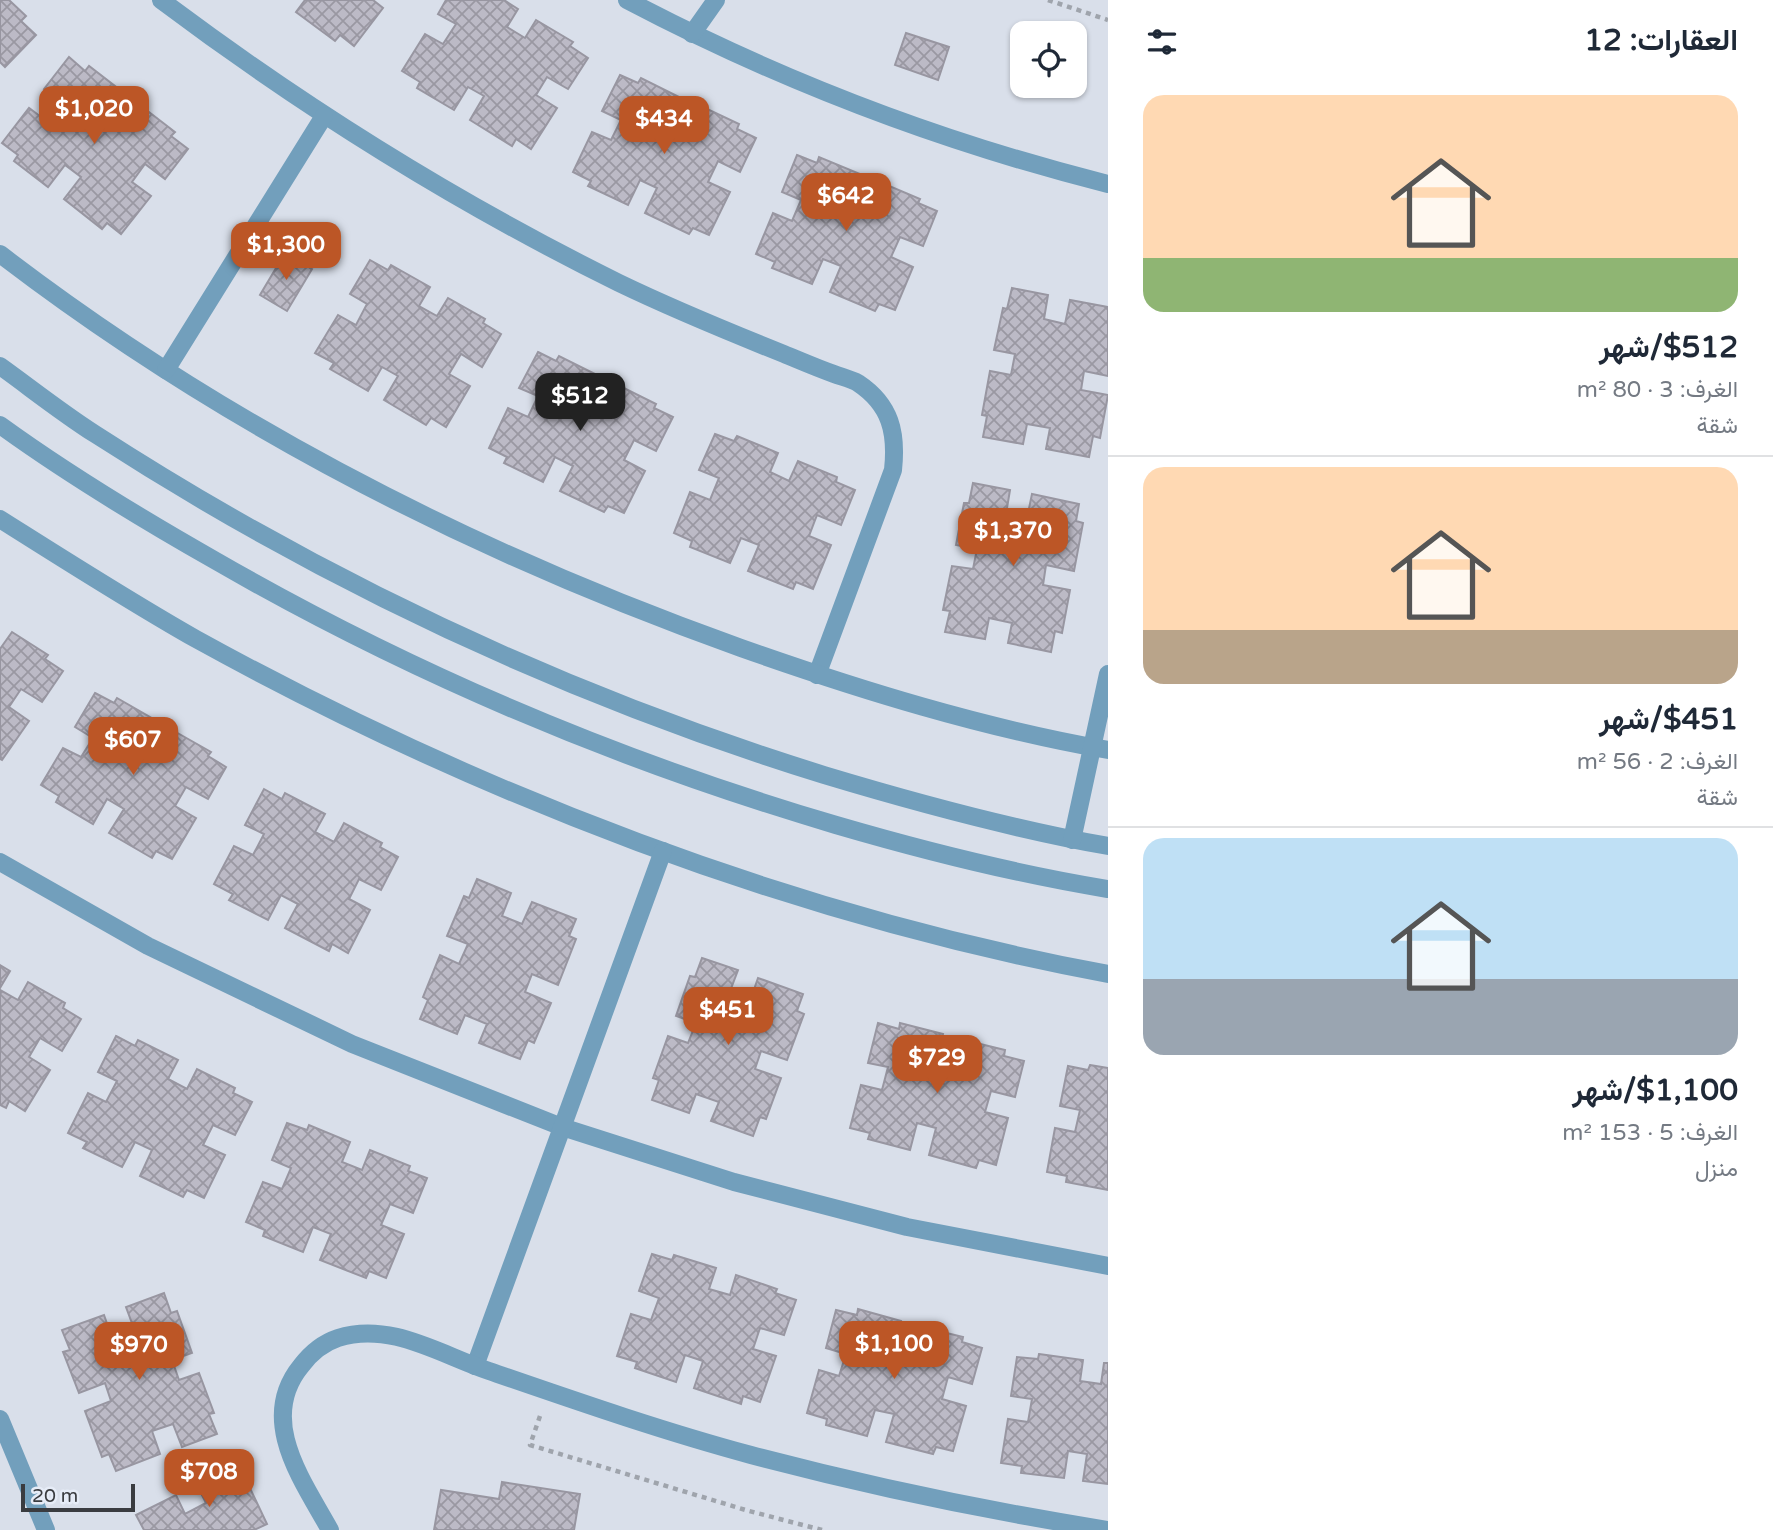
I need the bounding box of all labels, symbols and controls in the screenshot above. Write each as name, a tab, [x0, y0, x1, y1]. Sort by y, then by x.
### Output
map controls	[1010, 21, 1087, 98]
button: locate	[1010, 21, 1087, 98]
text: العقارات: 12	[1584, 22, 1738, 59]
icon: filters	[1143, 23, 1181, 61]
pin: $1,020	[37, 86, 151, 146]
text: $1,020	[55, 95, 133, 123]
pin: $434	[623, 96, 705, 156]
text: $434	[635, 105, 693, 133]
icon: home	[1378, 140, 1504, 266]
pin: $642	[805, 174, 887, 233]
text: $642	[817, 182, 875, 210]
pin: $1,300	[229, 222, 343, 282]
text: $1,300	[247, 231, 325, 259]
text: $512/شهر	[1599, 329, 1738, 366]
pin: $512	[539, 374, 621, 433]
text: الغرف: 3 · 80 m²	[1577, 376, 1738, 404]
text: $512	[551, 382, 609, 410]
text: شقة	[1696, 412, 1738, 440]
pin: $1,370	[956, 508, 1070, 568]
icon: home	[1378, 512, 1504, 638]
text: $1,370	[974, 517, 1052, 545]
text: $451/شهر	[1599, 701, 1738, 738]
pin: $607	[92, 718, 174, 777]
text: $607	[104, 726, 162, 754]
text: الغرف: 2 · 56 m²	[1577, 748, 1738, 776]
text: شقة	[1696, 784, 1738, 812]
icon: home	[1378, 883, 1504, 1009]
pin: $451	[687, 988, 769, 1047]
text: $451	[699, 996, 757, 1024]
pin: $729	[896, 1036, 978, 1095]
text: $729	[908, 1044, 966, 1072]
text: $1,100/شهر	[1572, 1072, 1738, 1109]
text: الغرف: 5 · 153 m²	[1562, 1119, 1738, 1147]
text: منزل	[1695, 1155, 1738, 1183]
pin: $970	[98, 1322, 180, 1382]
pin: $1,100	[837, 1322, 951, 1381]
text: $1,100	[855, 1330, 933, 1358]
text: $970	[110, 1331, 168, 1359]
pin: $708	[168, 1450, 250, 1509]
text: $708	[180, 1458, 238, 1486]
scale bar	[21, 1481, 135, 1513]
text: 20 m	[32, 1485, 78, 1507]

